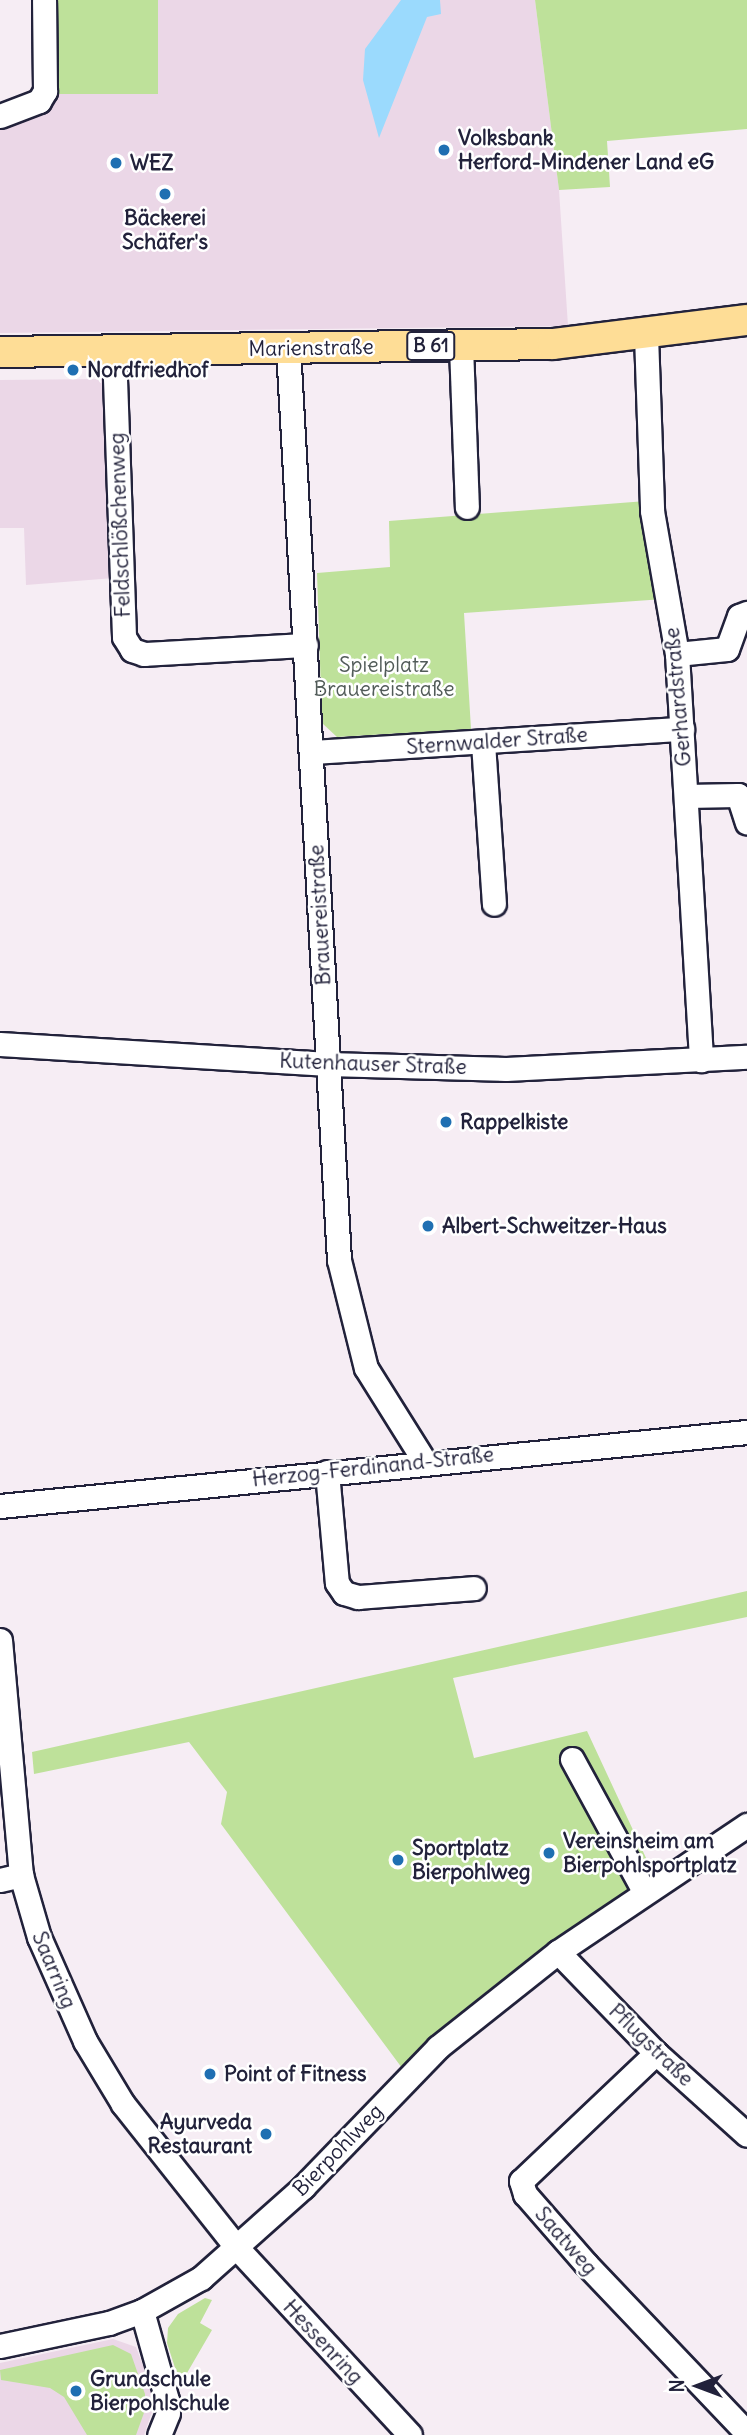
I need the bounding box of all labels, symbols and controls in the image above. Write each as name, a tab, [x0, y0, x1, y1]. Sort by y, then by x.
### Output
place label: Volksbank Herford-Mindener Land eG	[458, 125, 714, 175]
marker: Volksbank Herford-Mindener Land eG	[436, 142, 452, 158]
place label: WEZ	[130, 150, 173, 176]
marker: WEZ	[108, 155, 124, 171]
marker: Bäckerei Schäfer's	[157, 186, 173, 202]
place label: Bäckerei Schäfer's	[122, 205, 208, 255]
road number: B 61	[405, 330, 457, 362]
street label: Marienstraße	[248, 334, 374, 362]
place label: Nordfriedhof	[87, 357, 208, 383]
marker: Nordfriedhof	[65, 362, 81, 378]
street label: Feldschlößchenweg	[104, 432, 136, 618]
street label: Gerhardstraße	[659, 626, 697, 768]
park label: Spielplatz Brauereistraße	[313, 652, 455, 702]
street label: Sternwalder Straße	[405, 722, 589, 760]
street label: Brauereistraße	[304, 844, 336, 986]
street label: Kutenhauser Straße	[279, 1048, 467, 1080]
place label: Rappelkiste	[460, 1109, 568, 1135]
marker: Rappelkiste	[438, 1114, 454, 1130]
place label: Albert-Schweitzer-Haus	[442, 1213, 667, 1239]
marker: Albert-Schweitzer-Haus	[420, 1218, 436, 1234]
street label: Herzog-Ferdinand-Straße	[251, 1442, 495, 1492]
place label: Vereinsheim am Bierpohlsportplatz	[563, 1828, 737, 1878]
place label: Sportplatz Bierpohlweg	[412, 1835, 530, 1885]
marker: Vereinsheim am Bierpohlsportplatz	[541, 1845, 557, 1861]
marker: Sportplatz Bierpohlweg	[390, 1852, 406, 1868]
street label: Saarring	[27, 1928, 81, 2012]
street label: Pflugstraße	[603, 1998, 699, 2092]
place label: Point of Fitness	[224, 2061, 367, 2087]
marker: Point of Fitness	[202, 2066, 218, 2082]
street label: Bierpohlweg	[288, 2099, 388, 2201]
place label: Ayurveda Restaurant	[148, 2109, 252, 2159]
marker: Ayurveda Restaurant	[258, 2126, 274, 2142]
street label: Saatweg	[530, 2202, 602, 2280]
street label: Hessenring	[278, 2295, 368, 2389]
north arrow	[663, 2351, 733, 2421]
place label: Grundschule Bierpohlschule	[90, 2366, 229, 2416]
text: N	[665, 2379, 689, 2393]
marker: Grundschule Bierpohlschule	[68, 2383, 84, 2399]

